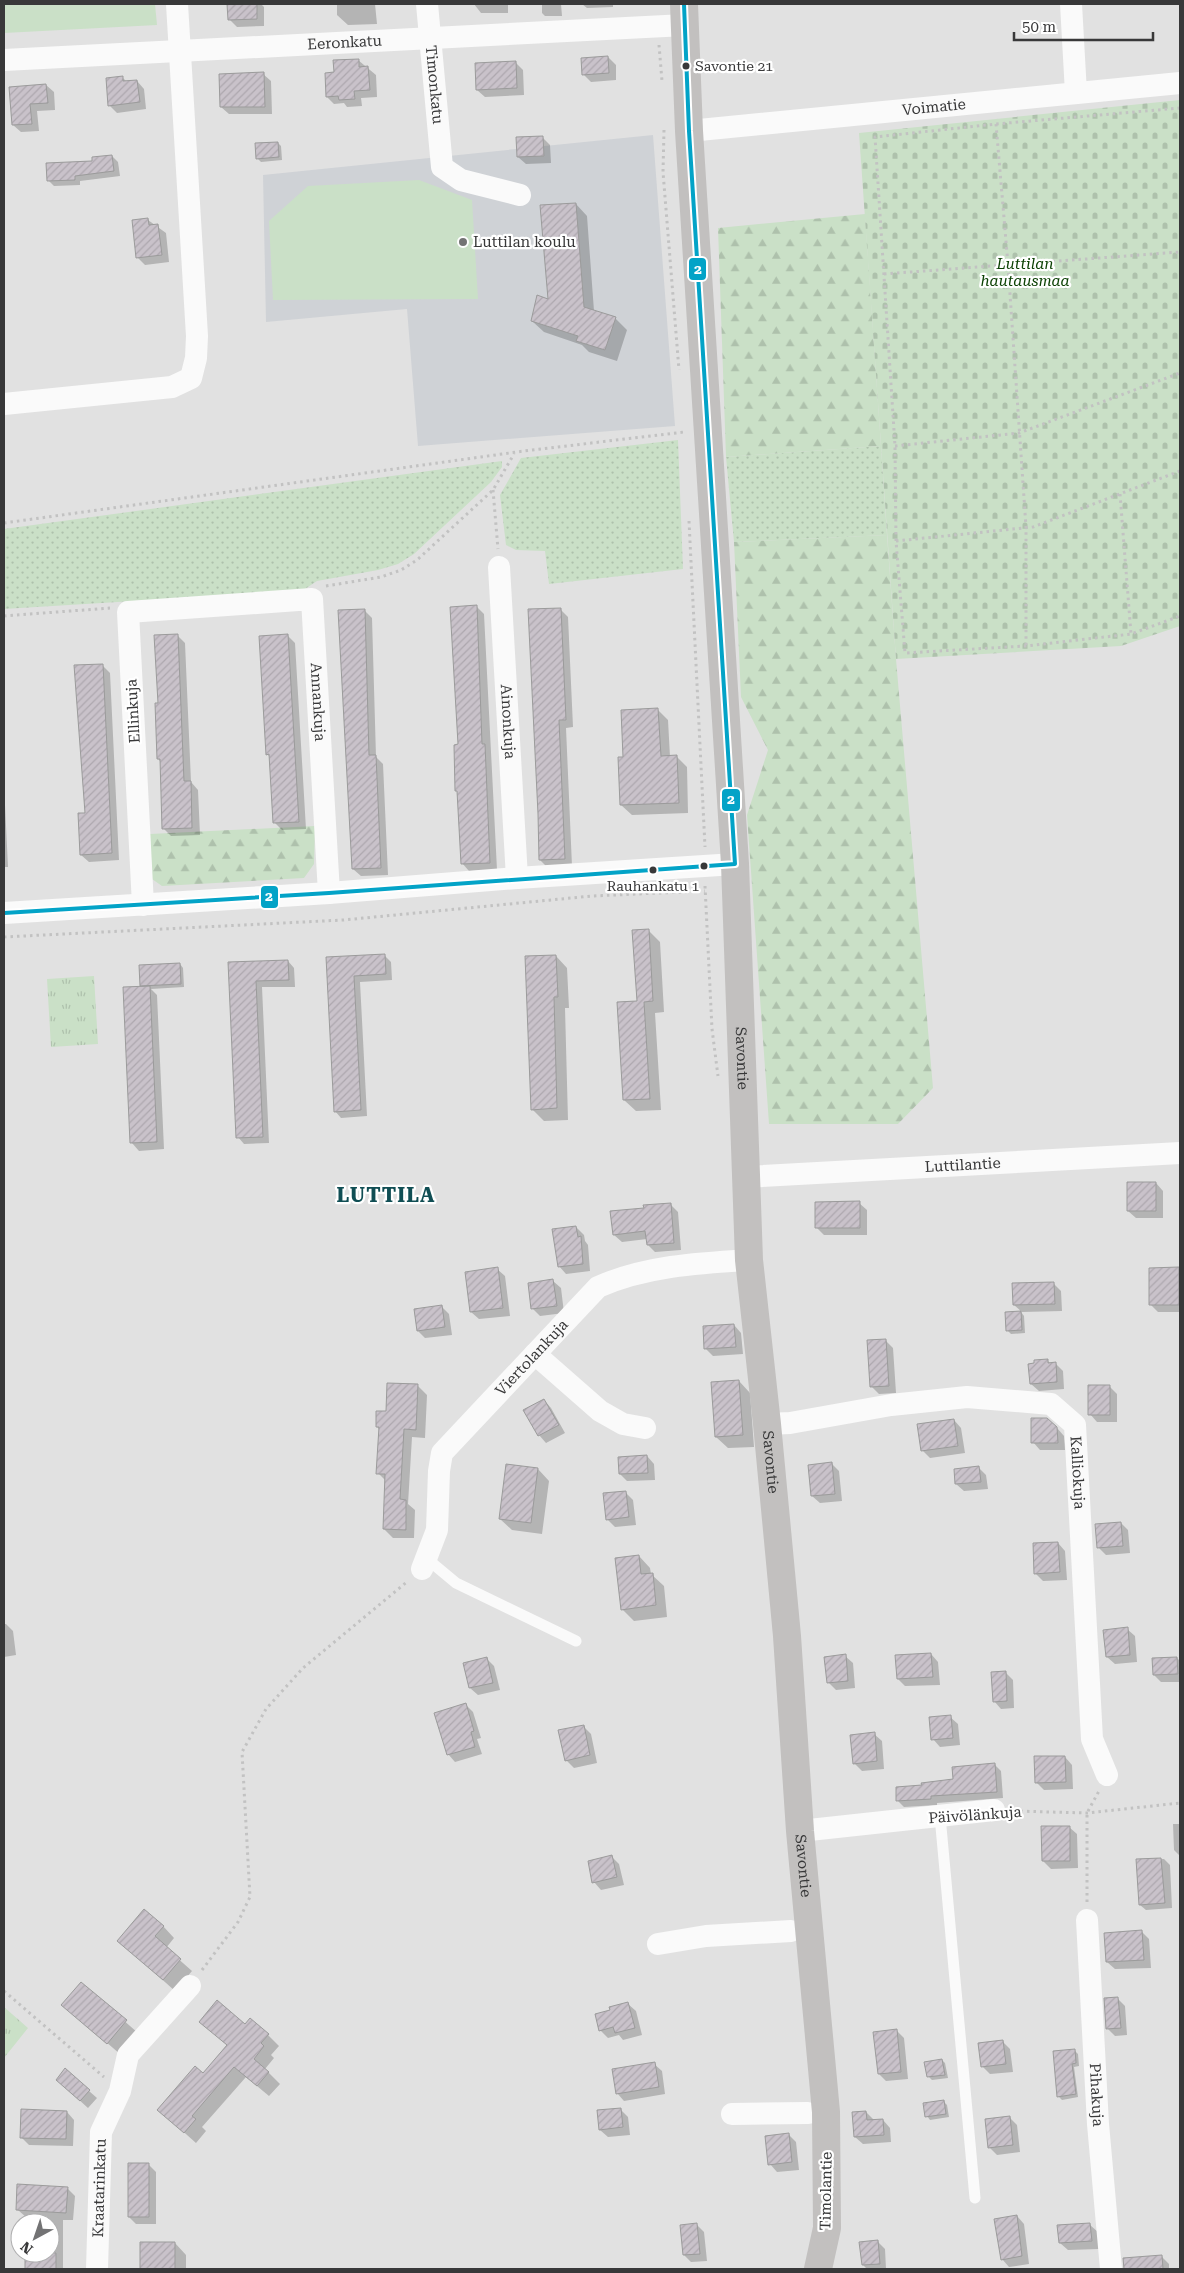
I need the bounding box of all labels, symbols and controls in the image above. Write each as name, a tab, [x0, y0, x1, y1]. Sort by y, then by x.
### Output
scale bar	[1014, 10, 1153, 42]
text: 50 m	[1022, 18, 1057, 36]
street label: Eeronkatu	[307, 32, 383, 53]
street label: Timonkatu	[422, 44, 447, 126]
place label: Savontie 21	[695, 58, 773, 74]
marker: Savontie 21	[681, 61, 691, 71]
street label: Voimatie	[901, 95, 967, 119]
place label: Luttilan koulu	[473, 233, 576, 251]
marker: Luttilan koulu	[457, 236, 469, 248]
park label: Luttilan hautausmaa	[980, 255, 1070, 290]
line badge: 2	[688, 257, 707, 281]
text: 2	[694, 261, 702, 277]
street label: Annankuja	[307, 662, 329, 742]
street label: Ellinkuja	[122, 678, 144, 744]
street label: Ainonkuja	[497, 684, 519, 760]
line badge: 2	[721, 788, 741, 812]
text: 2	[727, 791, 735, 807]
unlabelled marker	[699, 861, 709, 871]
marker: Rauhankatu 1	[648, 865, 658, 875]
place label: Rauhankatu 1	[607, 878, 699, 894]
line badge: 2	[260, 885, 279, 909]
text: 2	[265, 888, 273, 904]
street label: Savontie	[732, 1026, 752, 1090]
street label: Luttilantie	[924, 1154, 1001, 1176]
district label: LUTTILA	[336, 1183, 436, 1207]
street label: Viertolankuja	[492, 1316, 572, 1400]
street label: Savontie	[759, 1430, 783, 1494]
street label: Kalliokuja	[1067, 1436, 1089, 1510]
street label: Päivölänkuja	[928, 1803, 1022, 1827]
street label: Savontie	[791, 1833, 815, 1898]
street label: Pihakuja	[1086, 2062, 1107, 2127]
street label: Kraatarinkatu	[89, 2138, 110, 2238]
street label: Timolantie	[816, 2151, 836, 2231]
north arrow	[10, 2213, 60, 2263]
text: N	[17, 2238, 36, 2258]

